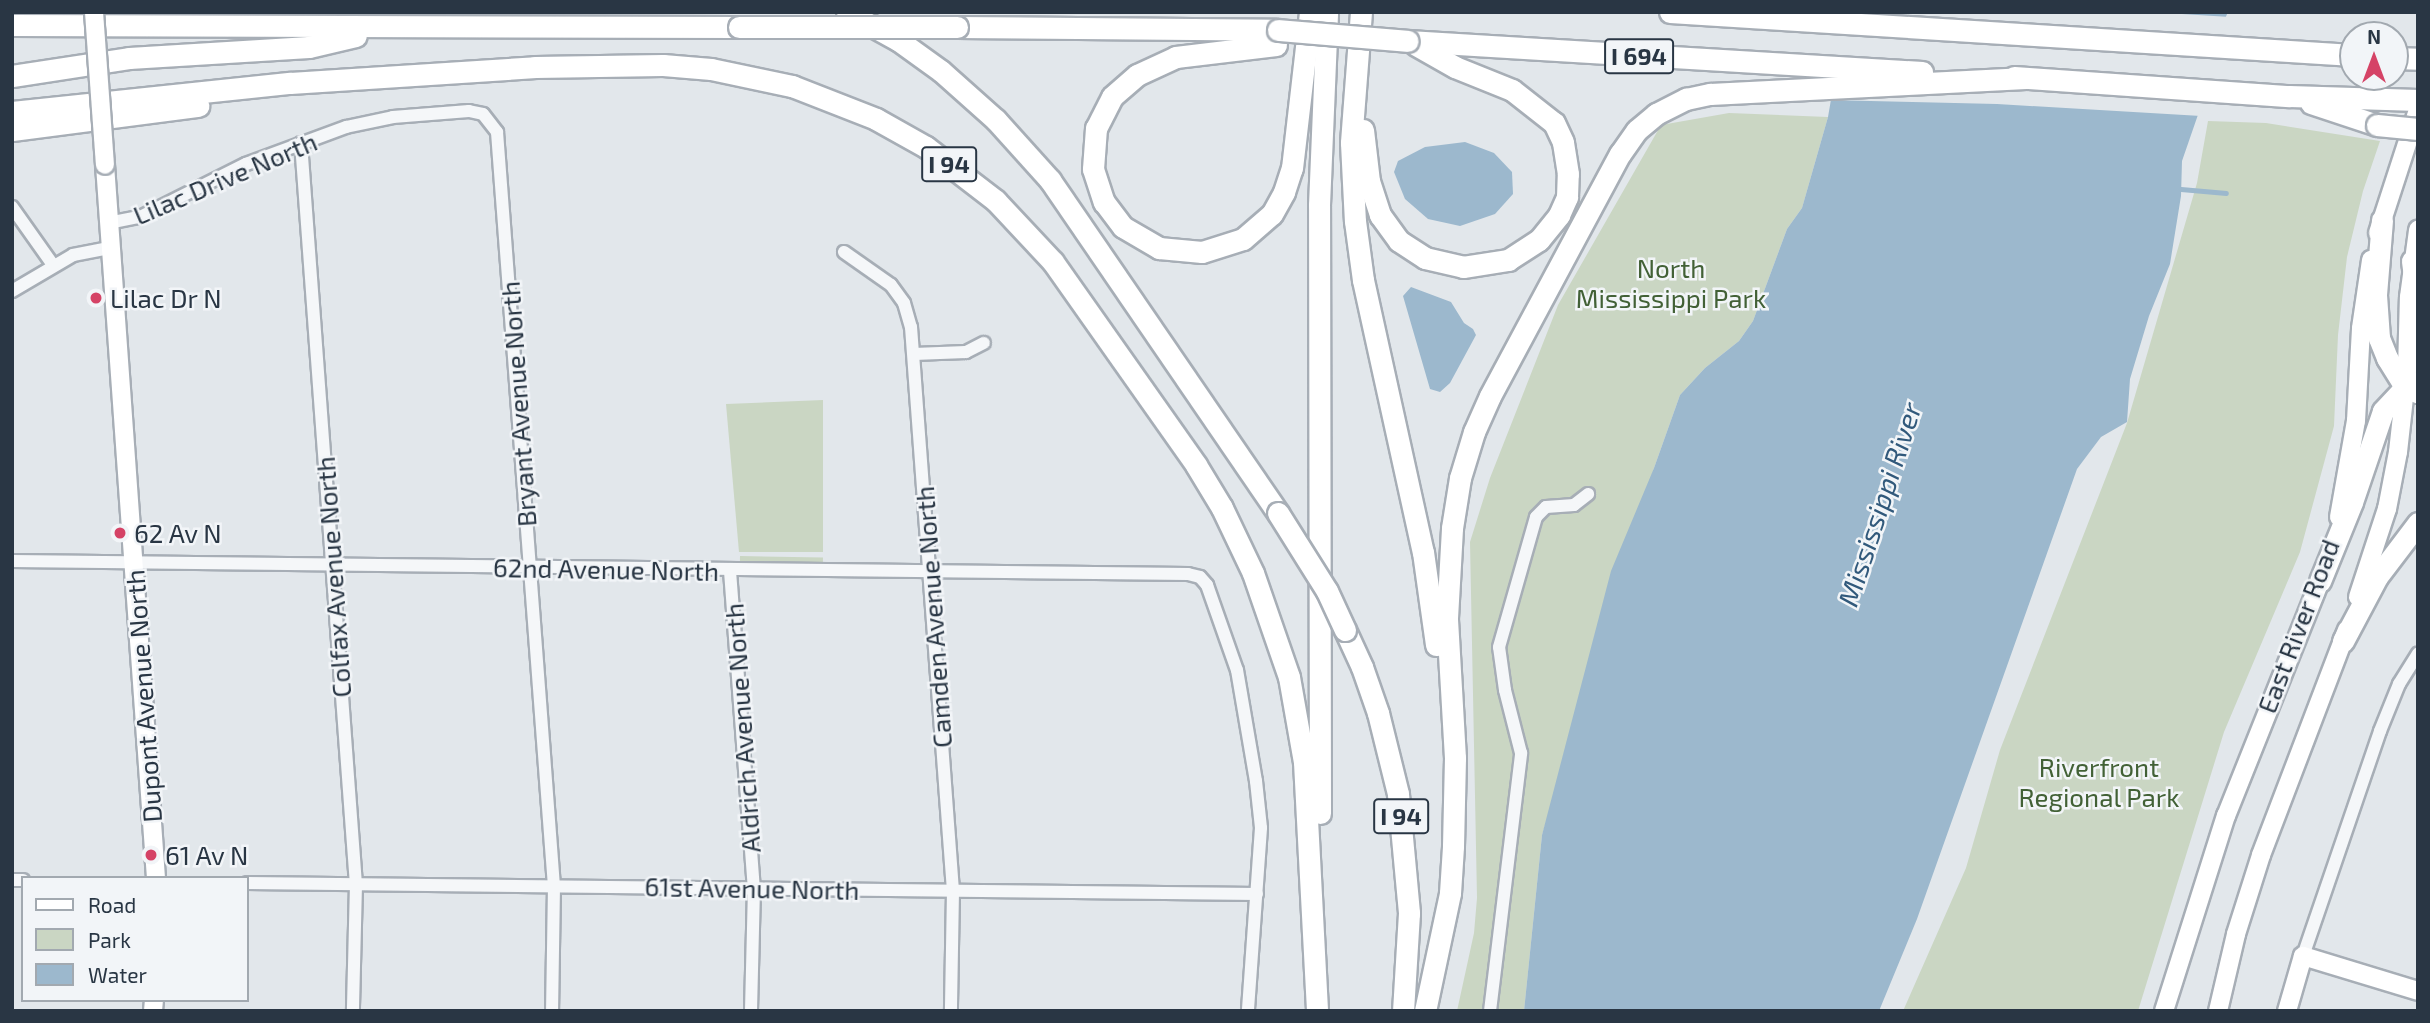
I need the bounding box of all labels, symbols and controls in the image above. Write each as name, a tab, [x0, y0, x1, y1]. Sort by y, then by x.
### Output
north arrow	[2339, 21, 2409, 91]
text: N	[2367, 25, 2381, 48]
road number: I 694	[1604, 36, 1674, 76]
street label: Lilac Drive North	[129, 125, 321, 231]
road number: I 94	[921, 144, 977, 184]
park label: North Mississippi Park	[1576, 252, 1766, 314]
street label: Bryant Avenue North	[494, 280, 542, 528]
place label: Lilac Dr N	[110, 282, 222, 314]
marker: Lilac Dr N	[88, 290, 104, 306]
water label: Mississippi River	[1830, 398, 1928, 610]
street label: Colfax Avenue North	[309, 455, 357, 699]
street label: Camden Avenue North	[908, 485, 958, 749]
place label: 62 Av N	[134, 517, 223, 549]
marker: 62 Av N	[112, 525, 128, 541]
street label: East River Road	[2250, 535, 2346, 717]
street label: 62nd Avenue North	[492, 551, 720, 587]
street label: Dupont Avenue North	[119, 568, 167, 824]
street label: Aldrich Avenue North	[718, 602, 766, 854]
park label: Riverfront Regional Park	[2018, 751, 2180, 812]
road number: I 94	[1373, 796, 1429, 836]
place label: 61 Av N	[165, 839, 250, 871]
marker: 61 Av N	[143, 847, 159, 863]
street label: 61st Avenue North	[644, 871, 860, 905]
legend	[21, 876, 248, 1002]
text: Road	[88, 892, 136, 917]
text: Park	[88, 927, 131, 952]
text: Water	[88, 962, 147, 987]

